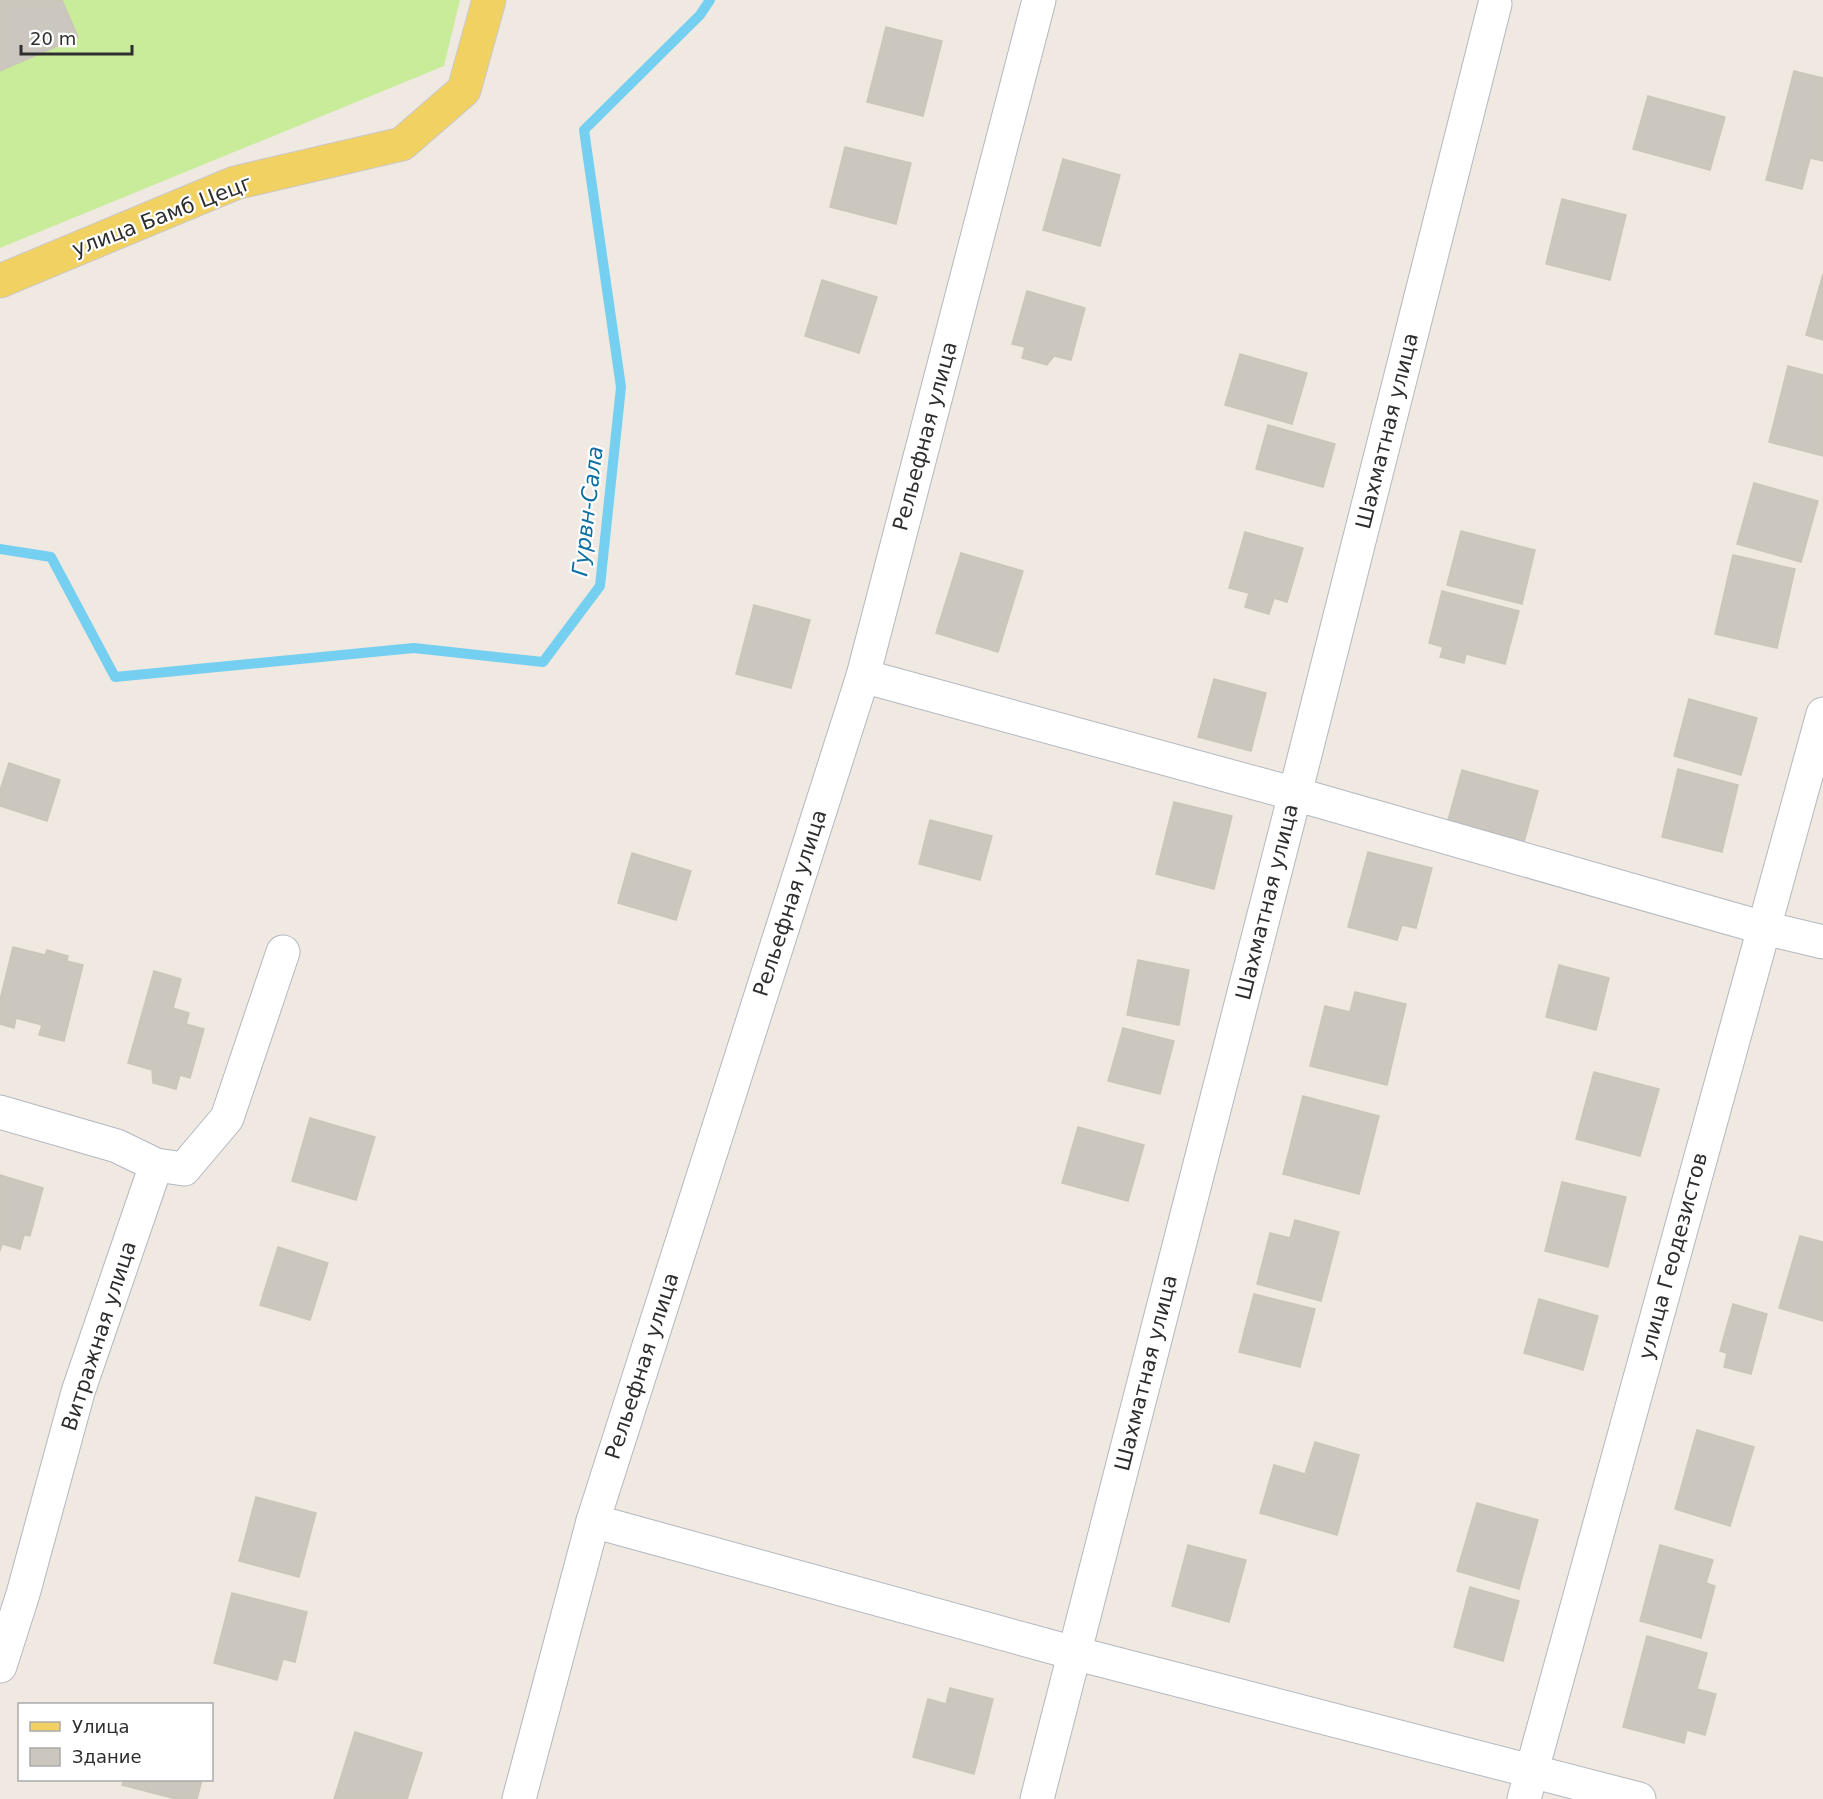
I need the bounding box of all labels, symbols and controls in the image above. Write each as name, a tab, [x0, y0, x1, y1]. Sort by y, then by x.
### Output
scale bar	[21, 18, 132, 56]
text: 20 m	[30, 28, 76, 49]
street label: улица Бамб Цецг	[69, 171, 255, 261]
street label: Шахматная улица	[1351, 330, 1423, 532]
street label: Рельефная улица	[888, 339, 962, 533]
water label: Гурвн-Сала	[567, 445, 608, 578]
street label: Шахматная улица	[1231, 801, 1303, 1003]
street label: Рельефная улица	[748, 807, 832, 999]
street label: улица Геодезистов	[1634, 1150, 1712, 1362]
street label: Витражная улица	[57, 1238, 141, 1434]
street label: Рельефная улица	[600, 1270, 684, 1462]
street label: Шахматная улица	[1110, 1272, 1182, 1474]
legend	[18, 1703, 213, 1781]
text: Улица	[72, 1716, 129, 1737]
text: Здание	[72, 1746, 142, 1767]

